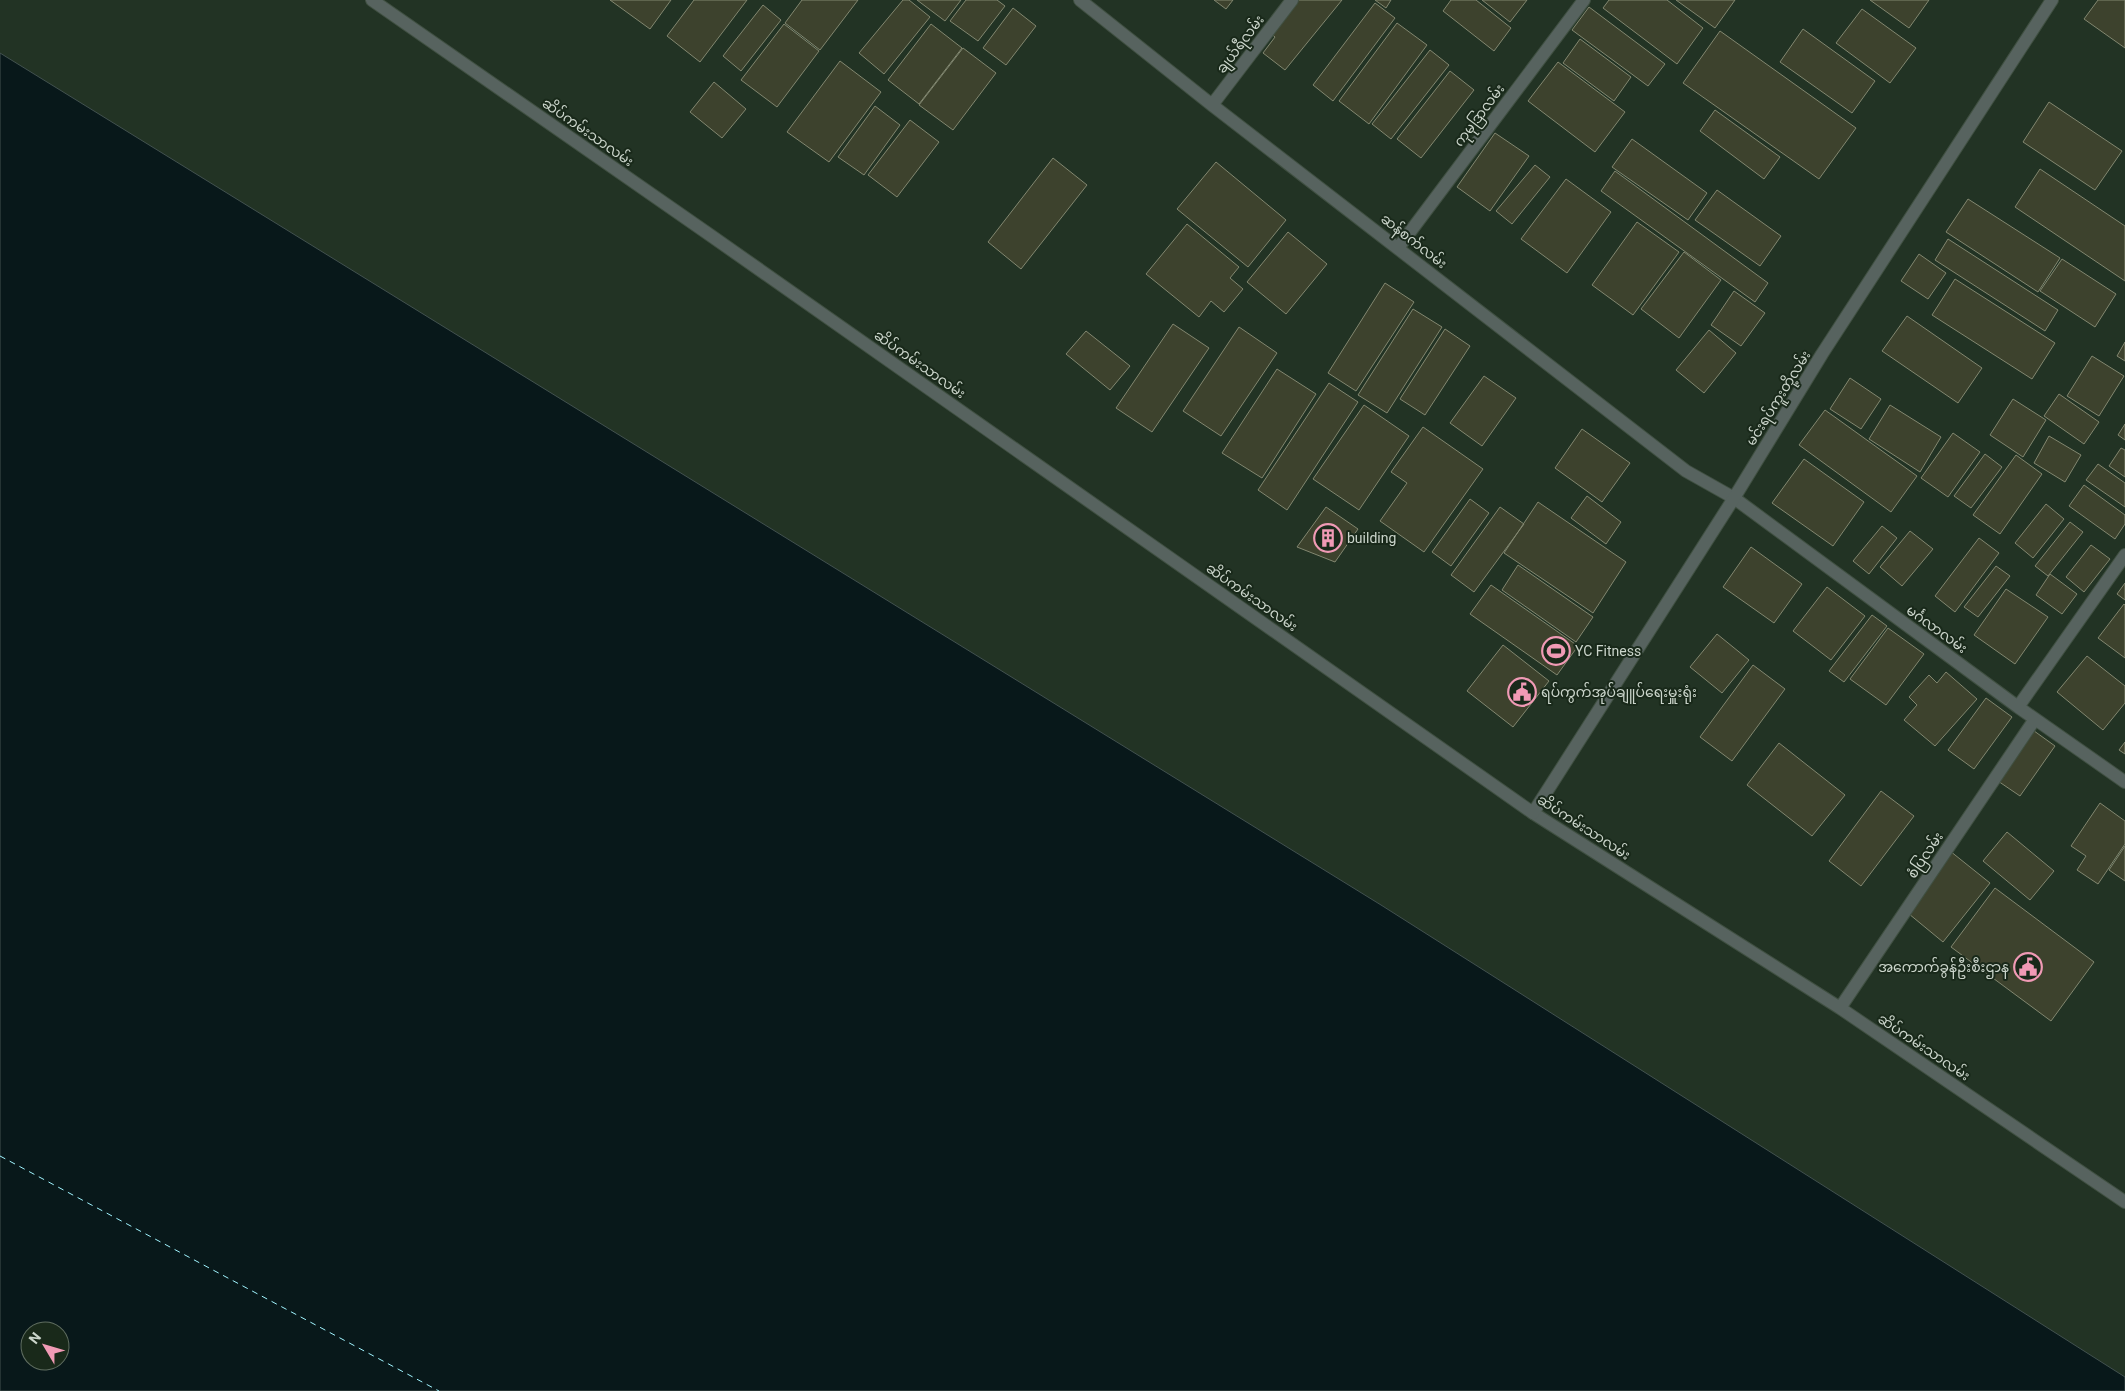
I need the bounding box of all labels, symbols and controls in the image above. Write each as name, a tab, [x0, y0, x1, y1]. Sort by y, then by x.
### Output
street label: ချယ်ရီလမ်း	[1211, 11, 1270, 79]
street label: ကုမုဒြာလမ်း	[1449, 80, 1511, 152]
street label: ဆိပ်ကမ်းသာလမ်း	[539, 93, 638, 169]
street label: ဆန်စက်လမ်း	[1375, 209, 1451, 275]
street label: ဆိပ်ကမ်းသာလမ်း	[871, 325, 970, 401]
street label: မင်းရပ်ကူးတို့လမ်း	[1741, 347, 1817, 451]
building icon: building	[1313, 523, 1343, 553]
place label: building	[1347, 530, 1396, 546]
street label: ဆိပ်ကမ်းသာလမ်း	[1203, 558, 1302, 634]
street label: မင်္ဂလာလမ်း	[1904, 600, 1972, 656]
sports icon: YC Fitness	[1541, 636, 1571, 666]
place label: YC Fitness	[1575, 643, 1641, 659]
public building icon: ရပ်ကွက်အုပ်ချူပ်ရေးမှူးရုံး	[1507, 677, 1537, 707]
place label: ရပ်ကွက်အုပ်ချူပ်ရေးမှူးရုံး	[1541, 682, 1697, 704]
street label: ဆိပ်ကမ်းသာလမ်း	[1535, 789, 1635, 863]
street label: စံပြလမ်း	[1902, 828, 1950, 883]
public building icon: အကောက်ခွန်ဦးစီးဌာန	[2013, 952, 2043, 982]
place label: အကောက်ခွန်ဦးစီးဌာန	[1878, 957, 2009, 979]
street label: ဆိပ်ကမ်းသာလမ်း	[1875, 1009, 1974, 1084]
north arrow	[20, 1321, 70, 1371]
text: N	[25, 1329, 44, 1347]

